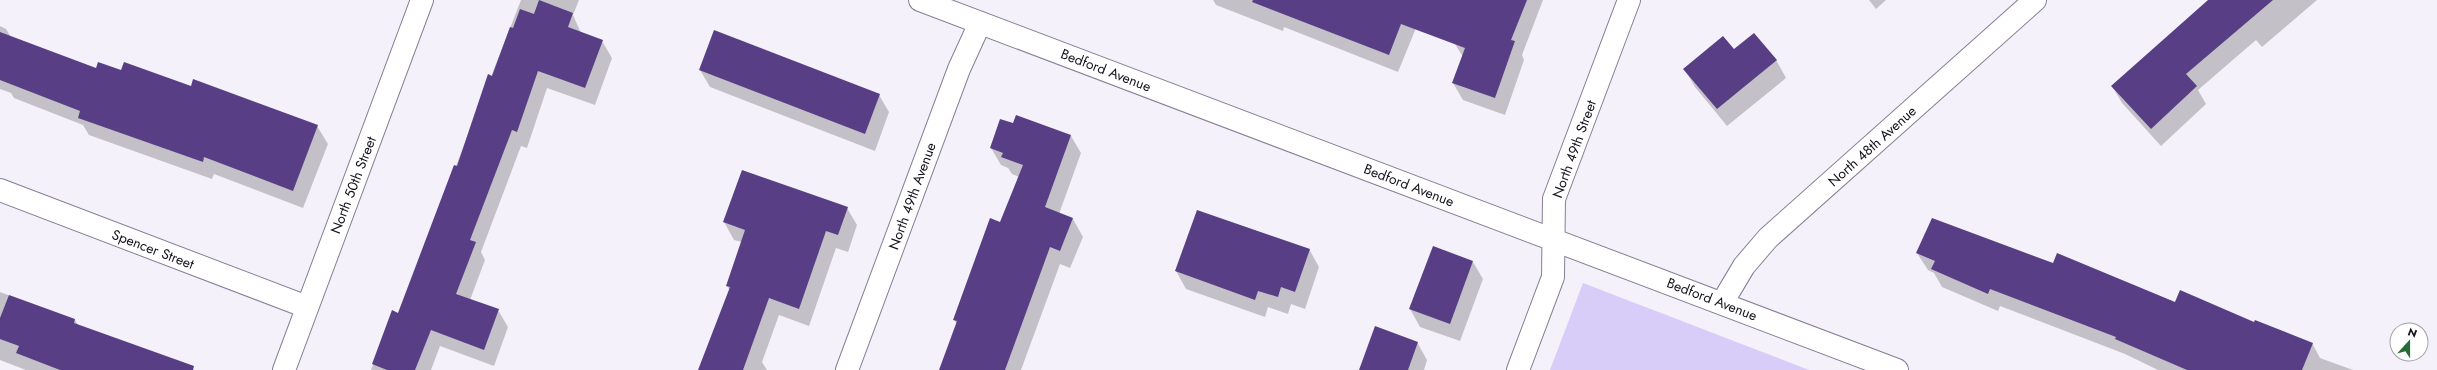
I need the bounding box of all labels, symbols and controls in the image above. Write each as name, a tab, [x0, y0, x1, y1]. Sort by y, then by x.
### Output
street label: Bedford Avenue	[1058, 44, 1154, 96]
street label: North 49th Street	[1547, 97, 1601, 201]
street label: North 48th Avenue	[1823, 101, 1921, 191]
street label: North 50th Street	[325, 133, 381, 237]
street label: North 49th Avenue	[883, 140, 941, 252]
street label: Bedford Avenue	[1361, 159, 1457, 211]
street label: Spencer Street	[109, 224, 198, 274]
street label: Bedford Avenue	[1664, 273, 1760, 325]
north arrow	[2389, 322, 2429, 362]
text: N	[2406, 324, 2420, 342]

